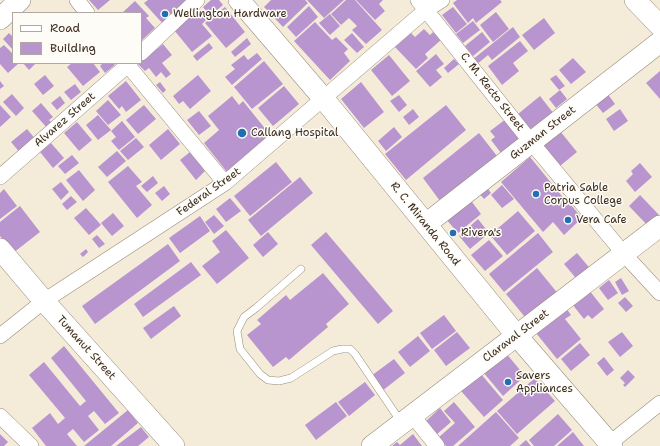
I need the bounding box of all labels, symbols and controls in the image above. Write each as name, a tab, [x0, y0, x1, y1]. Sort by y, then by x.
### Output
place label: Wellington Hardware	[173, 7, 287, 21]
marker: Wellington Hardware	[160, 9, 170, 19]
legend	[12, 12, 142, 64]
text: Road	[50, 20, 80, 36]
text: Building	[50, 40, 96, 56]
street label: C. M. Recto Street	[457, 50, 527, 134]
street label: Alvarez Street	[32, 90, 98, 150]
street label: Guzman Street	[507, 103, 579, 163]
place label: Callang Hospital	[251, 126, 338, 140]
marker: Callang Hospital	[236, 127, 248, 139]
street label: Federal Street	[174, 165, 244, 219]
street label: R. C. Miranda Road	[387, 180, 463, 268]
place label: Patria Sable Corpus College	[544, 181, 622, 207]
marker: Patria Sable Corpus College	[531, 189, 541, 199]
place label: Vera Cafe	[576, 213, 627, 227]
marker: Vera Cafe	[563, 215, 573, 225]
place label: Rivera's	[461, 226, 501, 240]
marker: Rivera's	[448, 228, 458, 238]
street label: Claraval Street	[480, 307, 552, 365]
street label: Tumanut Street	[54, 313, 118, 383]
place label: Savers Appliances	[516, 369, 573, 395]
marker: Savers Appliances	[503, 377, 513, 387]

